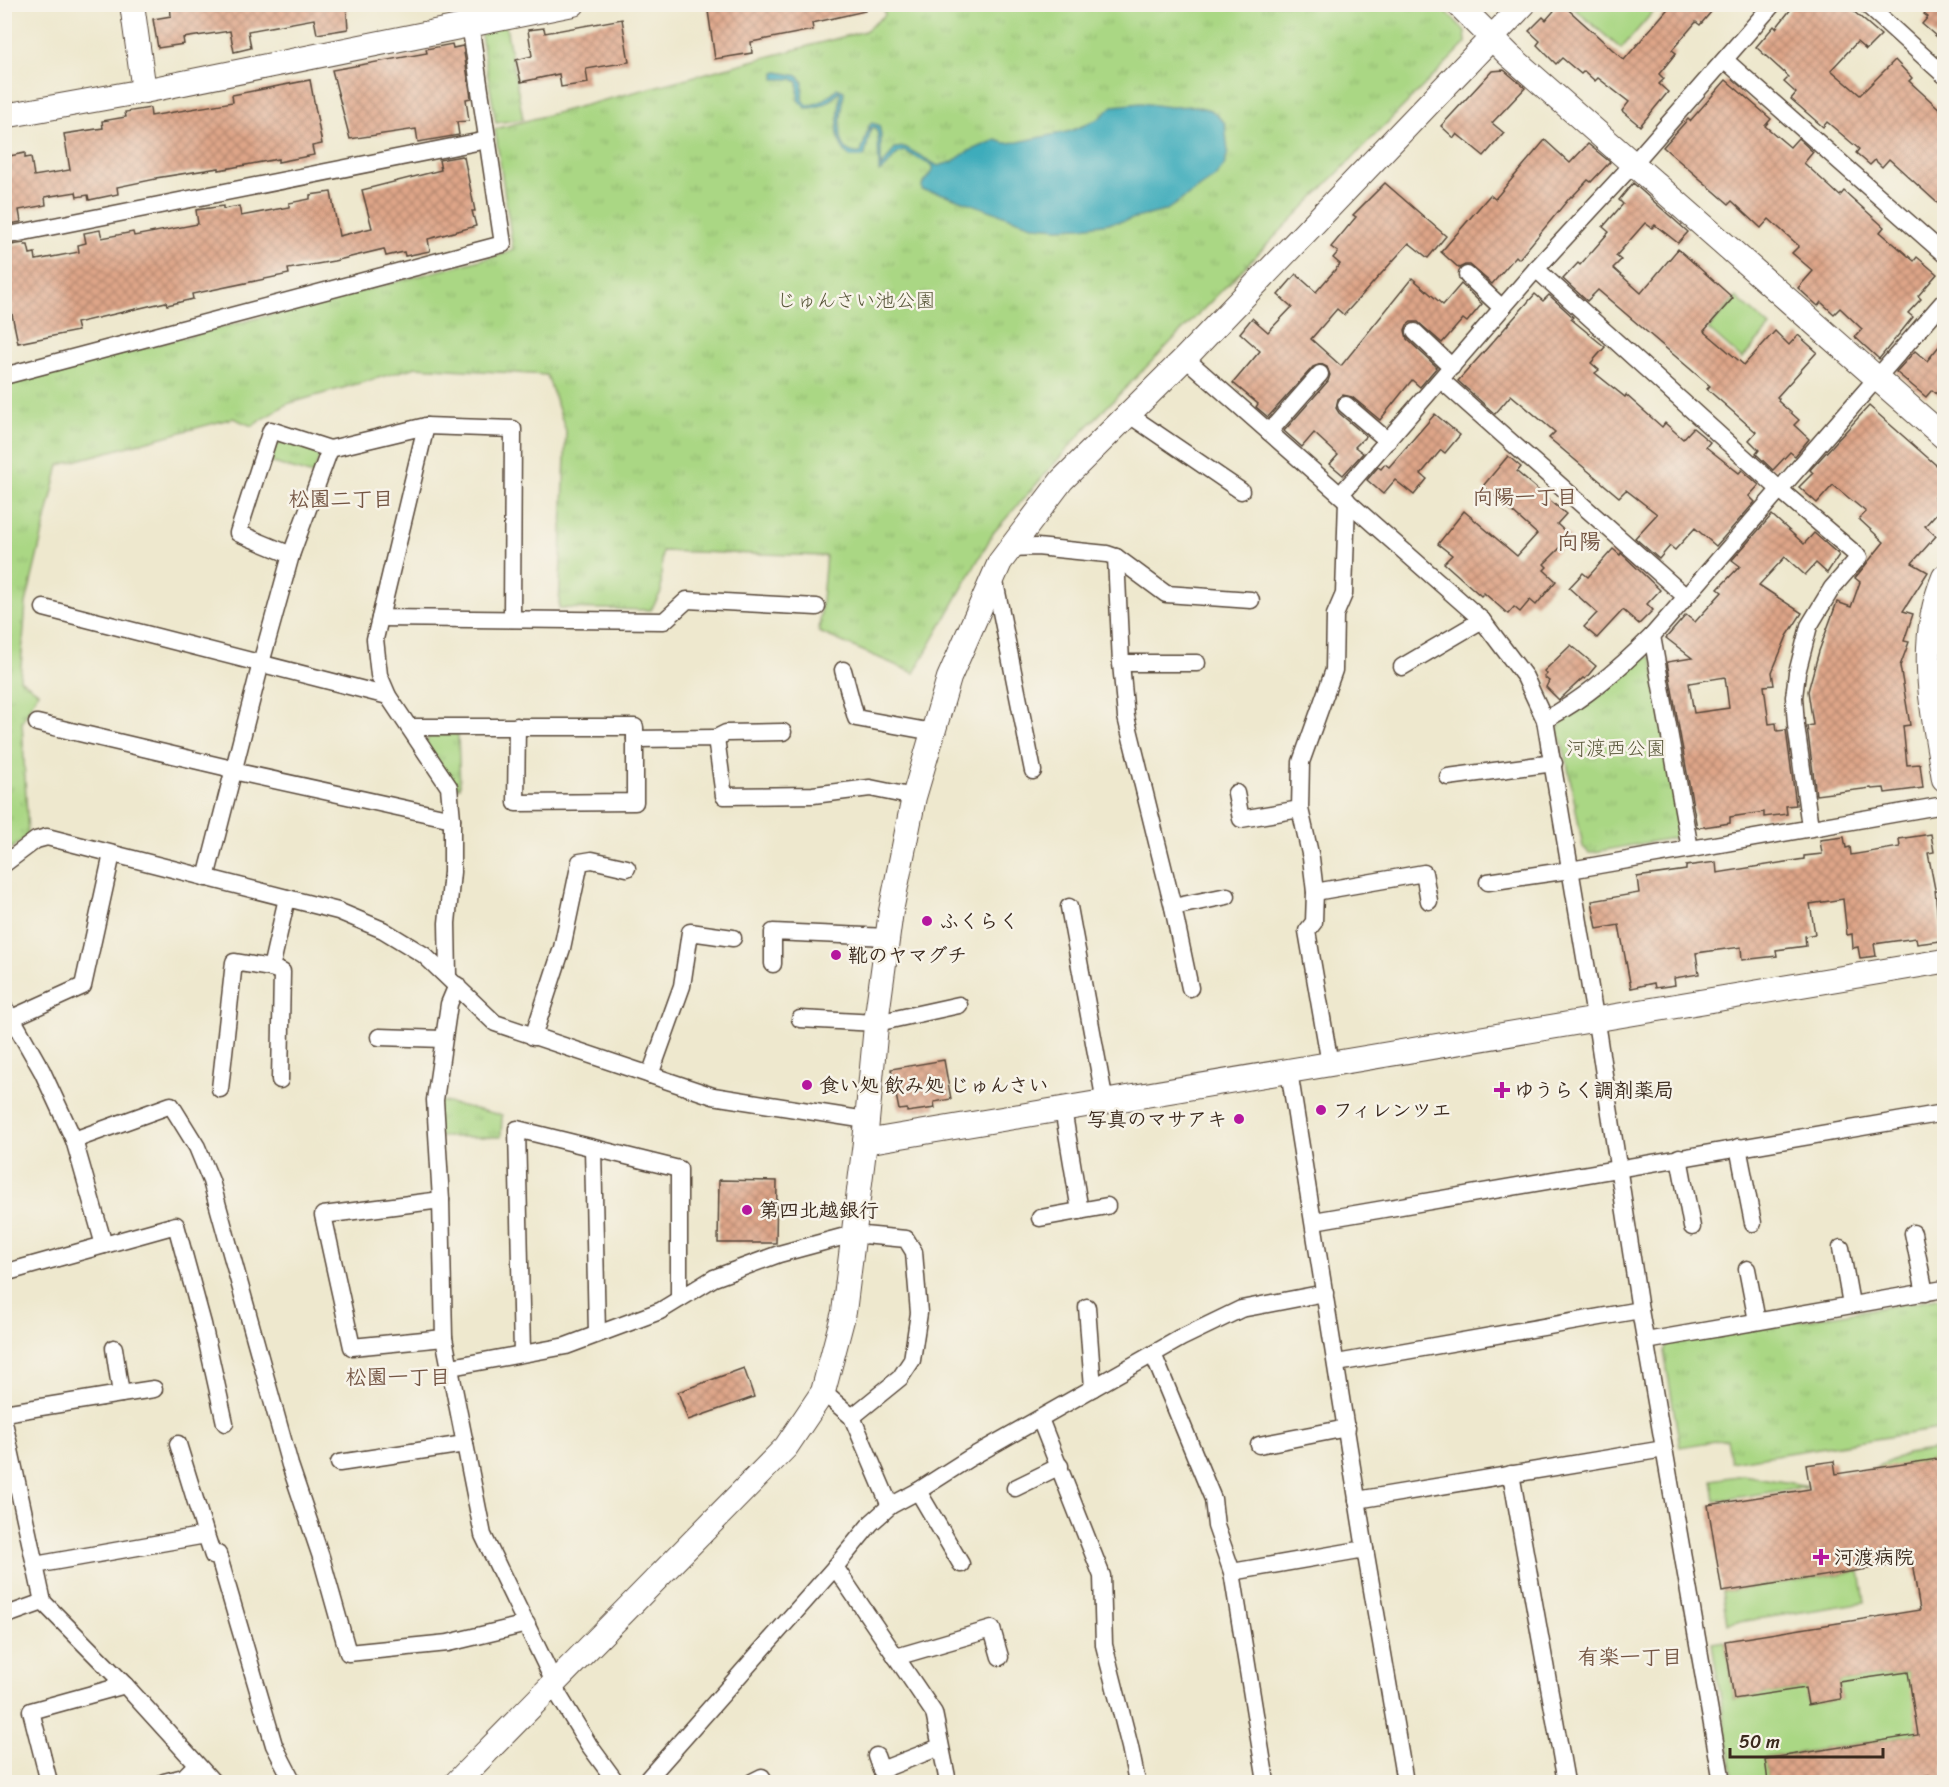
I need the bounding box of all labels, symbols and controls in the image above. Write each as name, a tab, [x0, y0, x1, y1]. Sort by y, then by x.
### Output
park label: じゅんさい池公園	[777, 283, 935, 318]
district label: 向陽一丁目	[1473, 478, 1578, 516]
district label: 松園二丁目	[289, 480, 394, 518]
district label: 向陽	[1557, 522, 1601, 561]
park label: 河渡西公園	[1566, 731, 1666, 766]
place label: ふくらく	[939, 904, 1019, 939]
marker: ふくらく	[920, 914, 934, 928]
place label: 靴のヤマグチ	[848, 938, 967, 973]
marker: 靴のヤマグチ	[829, 948, 843, 962]
place label: 食い処 飲み処 じゅんさい	[819, 1068, 1049, 1103]
place label: ゆうらく調剤薬局	[1514, 1073, 1674, 1108]
marker: 食い処 飲み処 じゅんさい	[800, 1078, 814, 1092]
marker: ゆうらく調剤薬局	[1495, 1083, 1509, 1097]
place label: フィレンツエ	[1333, 1093, 1451, 1128]
place label: 写真のマサアキ	[1087, 1102, 1227, 1137]
marker: フィレンツエ	[1314, 1103, 1328, 1117]
marker: 写真のマサアキ	[1232, 1112, 1246, 1126]
place label: 第四北越銀行	[759, 1193, 879, 1228]
marker: 第四北越銀行	[740, 1203, 754, 1217]
district label: 松園一丁目	[346, 1358, 451, 1396]
place label: 河渡病院	[1834, 1540, 1914, 1575]
marker: 河渡病院	[1812, 1548, 1830, 1566]
district label: 有楽一丁目	[1578, 1638, 1683, 1676]
scale bar	[1730, 1721, 1883, 1759]
text: 50 m	[1739, 1726, 1780, 1758]

